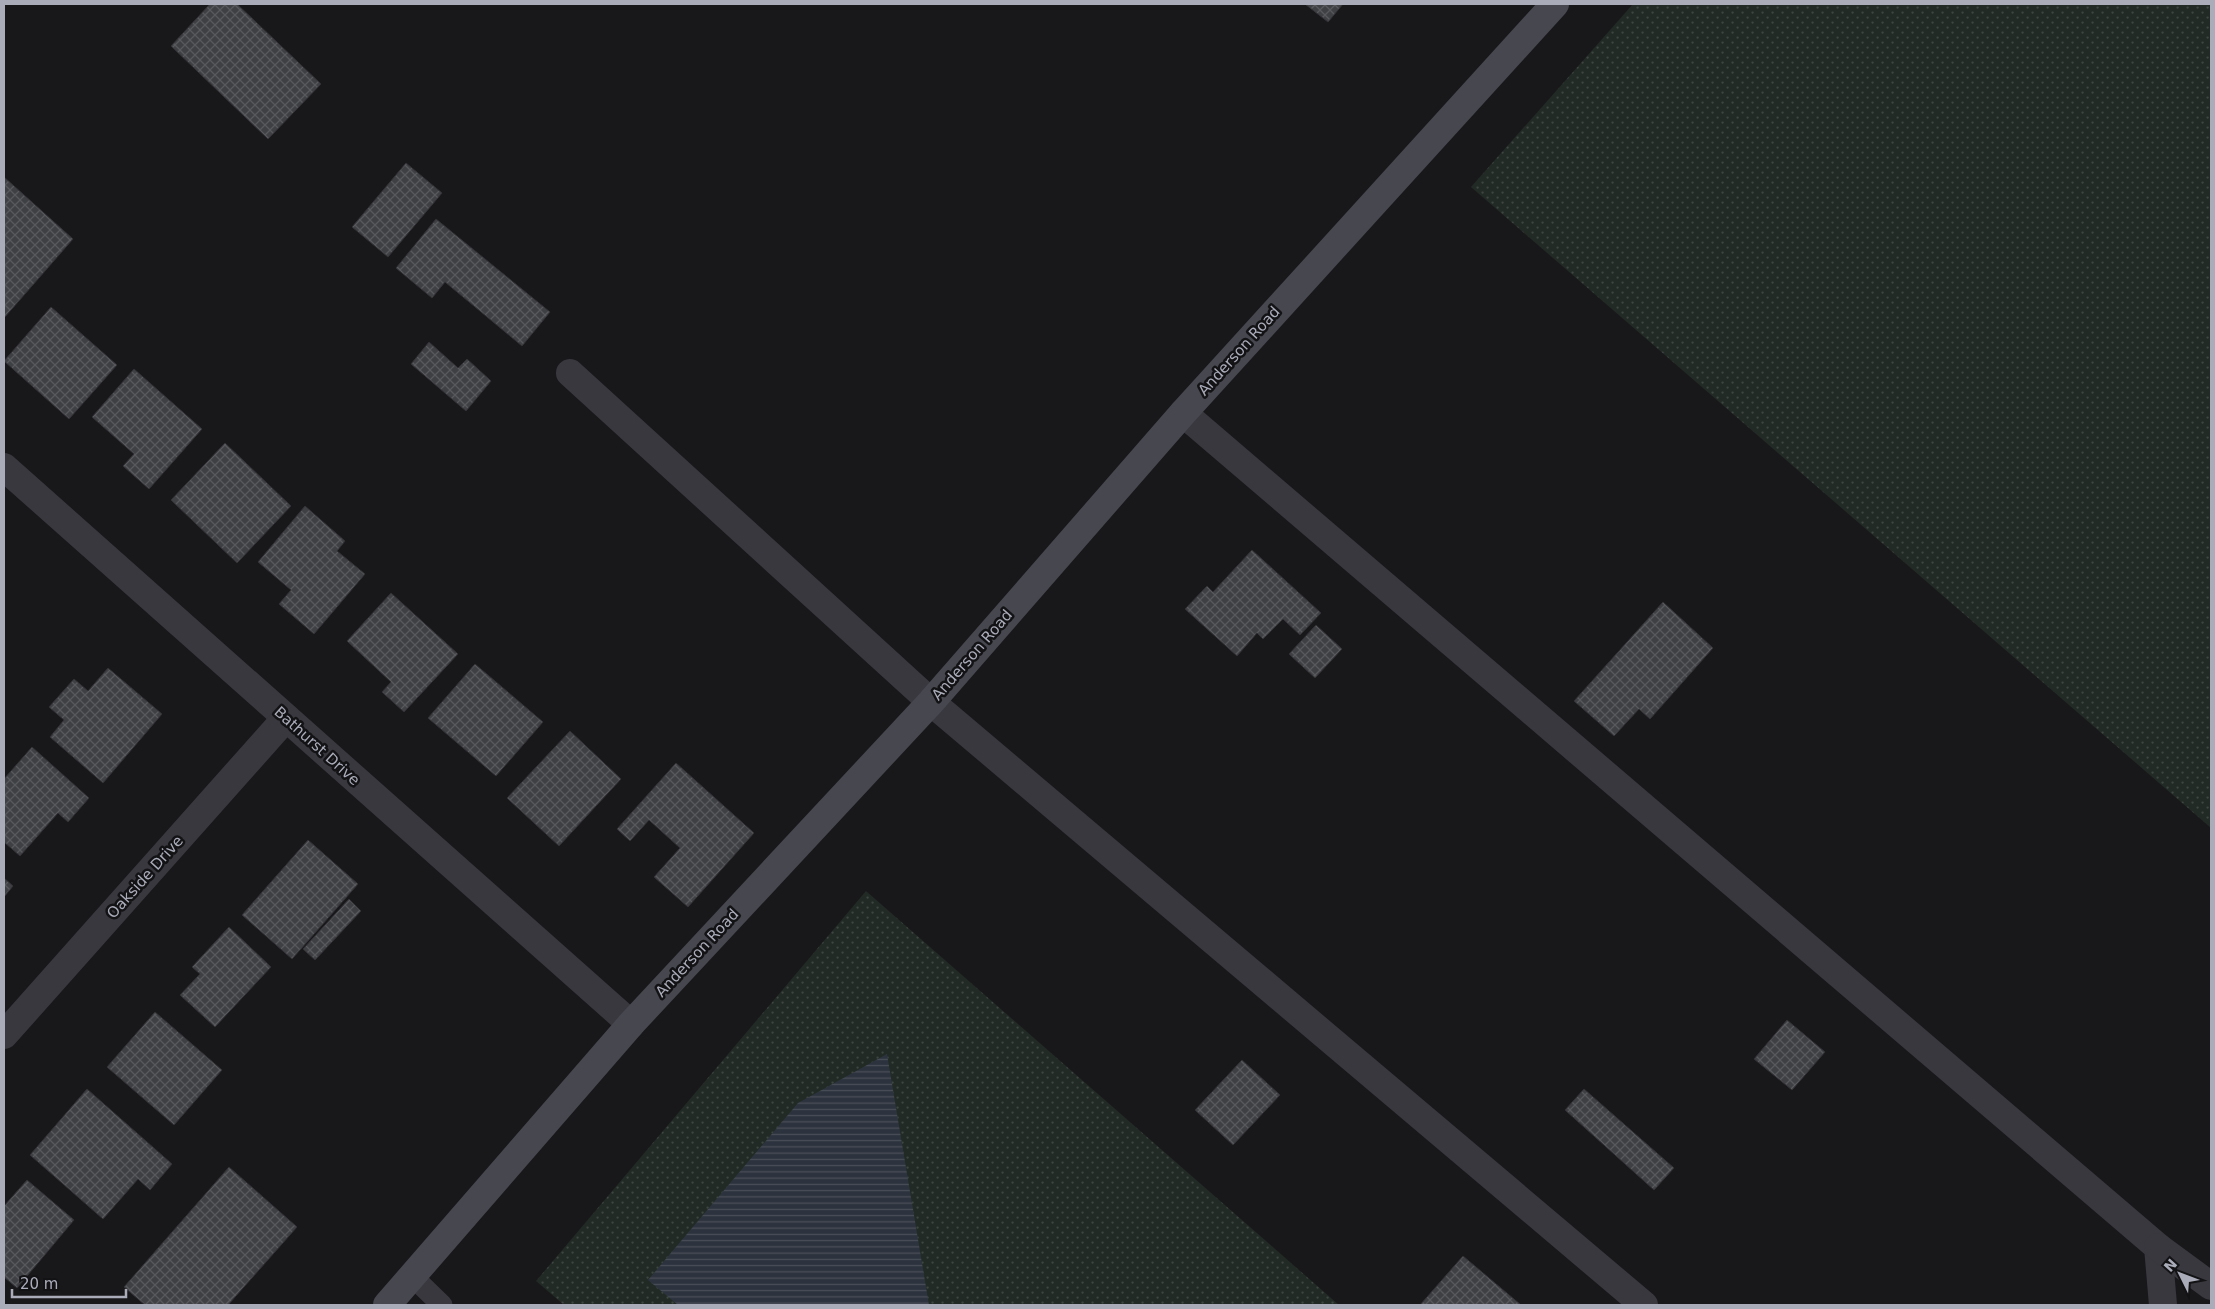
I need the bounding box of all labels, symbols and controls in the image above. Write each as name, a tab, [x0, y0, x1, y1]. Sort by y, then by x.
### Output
street label: Anderson Road	[1194, 303, 1284, 399]
street label: Anderson Road	[928, 606, 1016, 704]
street label: Bathurst Drive	[270, 703, 364, 789]
street label: Oakside Drive	[103, 832, 187, 922]
street label: Anderson Road	[652, 905, 742, 1001]
north arrow	[2155, 1249, 2205, 1299]
text: N	[2160, 1256, 2180, 1275]
scale bar	[12, 1266, 126, 1298]
text: 20 m	[20, 1275, 58, 1293]

